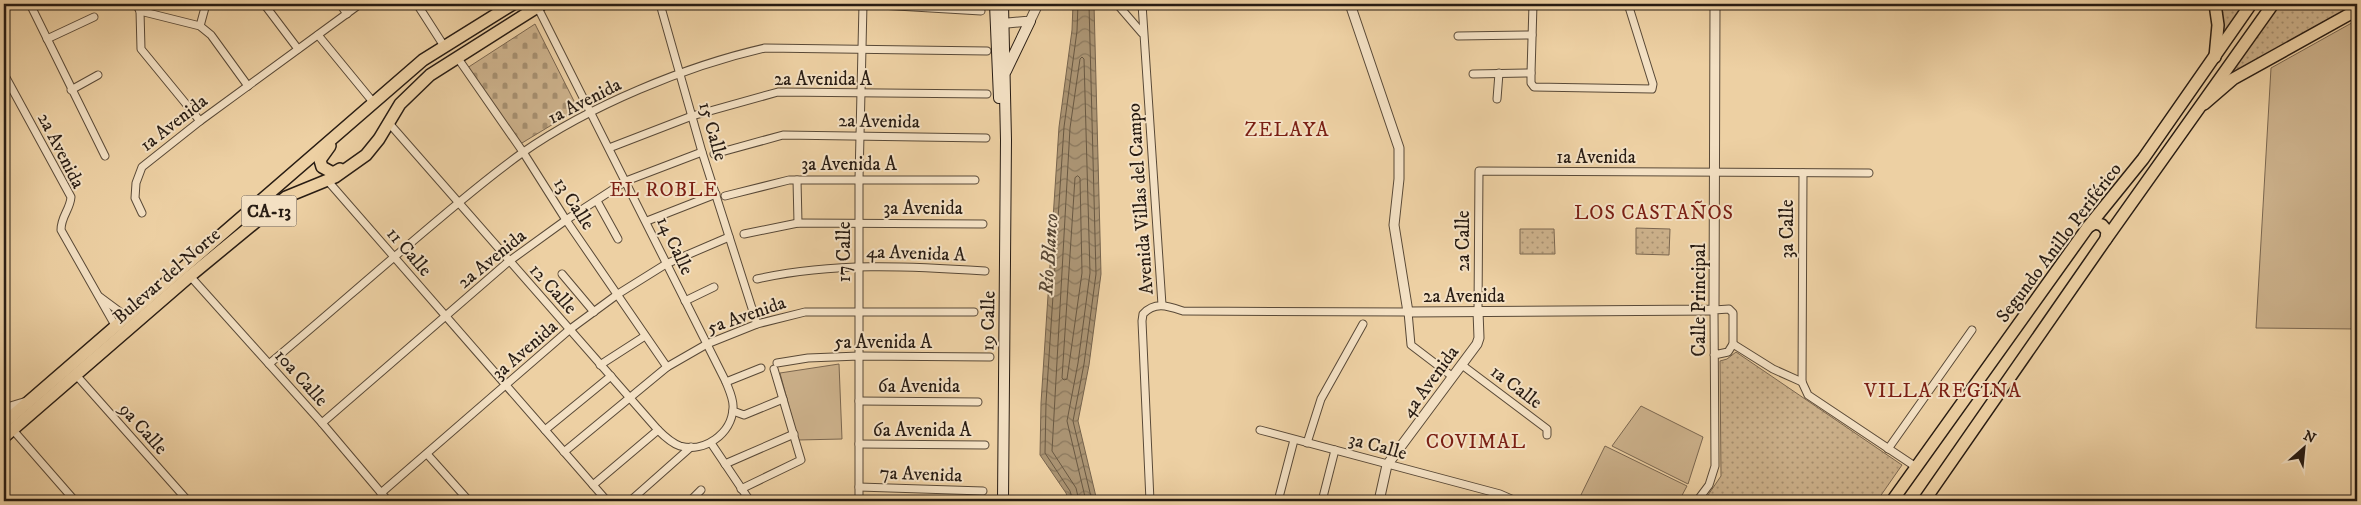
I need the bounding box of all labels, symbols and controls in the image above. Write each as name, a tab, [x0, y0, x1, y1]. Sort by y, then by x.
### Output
street label: 2a Avenida A	[774, 68, 873, 91]
street label: 1a Avenida	[544, 73, 625, 130]
street label: 1a Avenida	[136, 90, 212, 157]
street label: 15 Calle	[693, 99, 732, 164]
street label: Avenida Villas del Campo	[1122, 102, 1159, 295]
street label: 2a Avenida	[32, 109, 89, 192]
street label: 2a Avenida	[838, 109, 920, 134]
district label: ZELAYA	[1245, 118, 1329, 143]
street label: 1a Avenida	[1556, 146, 1636, 169]
street label: 3a Avenida A	[801, 153, 898, 176]
street label: Segundo Anillo Periférico	[1992, 158, 2127, 327]
street label: 13 Calle	[548, 173, 599, 235]
district label: EL ROBLE	[609, 178, 719, 203]
road number: CA-13	[242, 196, 296, 227]
street label: 3a Avenida	[883, 197, 963, 220]
street label: 3a Calle	[1776, 199, 1799, 259]
district label: LOS CASTAÑOS	[1574, 200, 1734, 226]
street label: 2a Calle	[1452, 210, 1475, 272]
street label: 14 Calle	[651, 213, 698, 279]
water label: Río Blanco	[1034, 213, 1065, 297]
street label: 17 Calle	[833, 221, 856, 282]
street label: Bulevar del Norte	[109, 223, 225, 329]
street label: 11 Calle	[381, 223, 437, 281]
street label: 2a Avenida	[453, 225, 531, 294]
street label: 4a Avenida A	[866, 240, 967, 267]
street label: Calle Principal	[1688, 243, 1711, 357]
street label: 12 Calle	[524, 259, 582, 319]
street label: 2a Avenida	[1423, 285, 1505, 308]
street label: 5a Avenida	[704, 291, 789, 340]
street label: 19 Calle	[976, 291, 1001, 351]
street label: 3a Avenida	[487, 315, 563, 385]
street label: 5a Avenida A	[834, 331, 933, 354]
street label: 4a Avenida	[1396, 341, 1464, 422]
street label: 10a Calle	[269, 345, 333, 412]
street label: 1a Calle	[1486, 360, 1547, 414]
street label: 6a Avenida	[878, 375, 960, 398]
district label: VILLA REGINA	[1863, 379, 2022, 404]
street label: 9a Calle	[113, 398, 172, 460]
street label: 6a Avenida A	[873, 419, 972, 442]
north arrow	[2278, 422, 2328, 472]
text: N	[2300, 427, 2319, 448]
street label: 3a Calle	[1346, 428, 1409, 465]
district label: COVIMAL	[1426, 430, 1526, 455]
street label: 7a Avenida	[879, 462, 963, 487]

